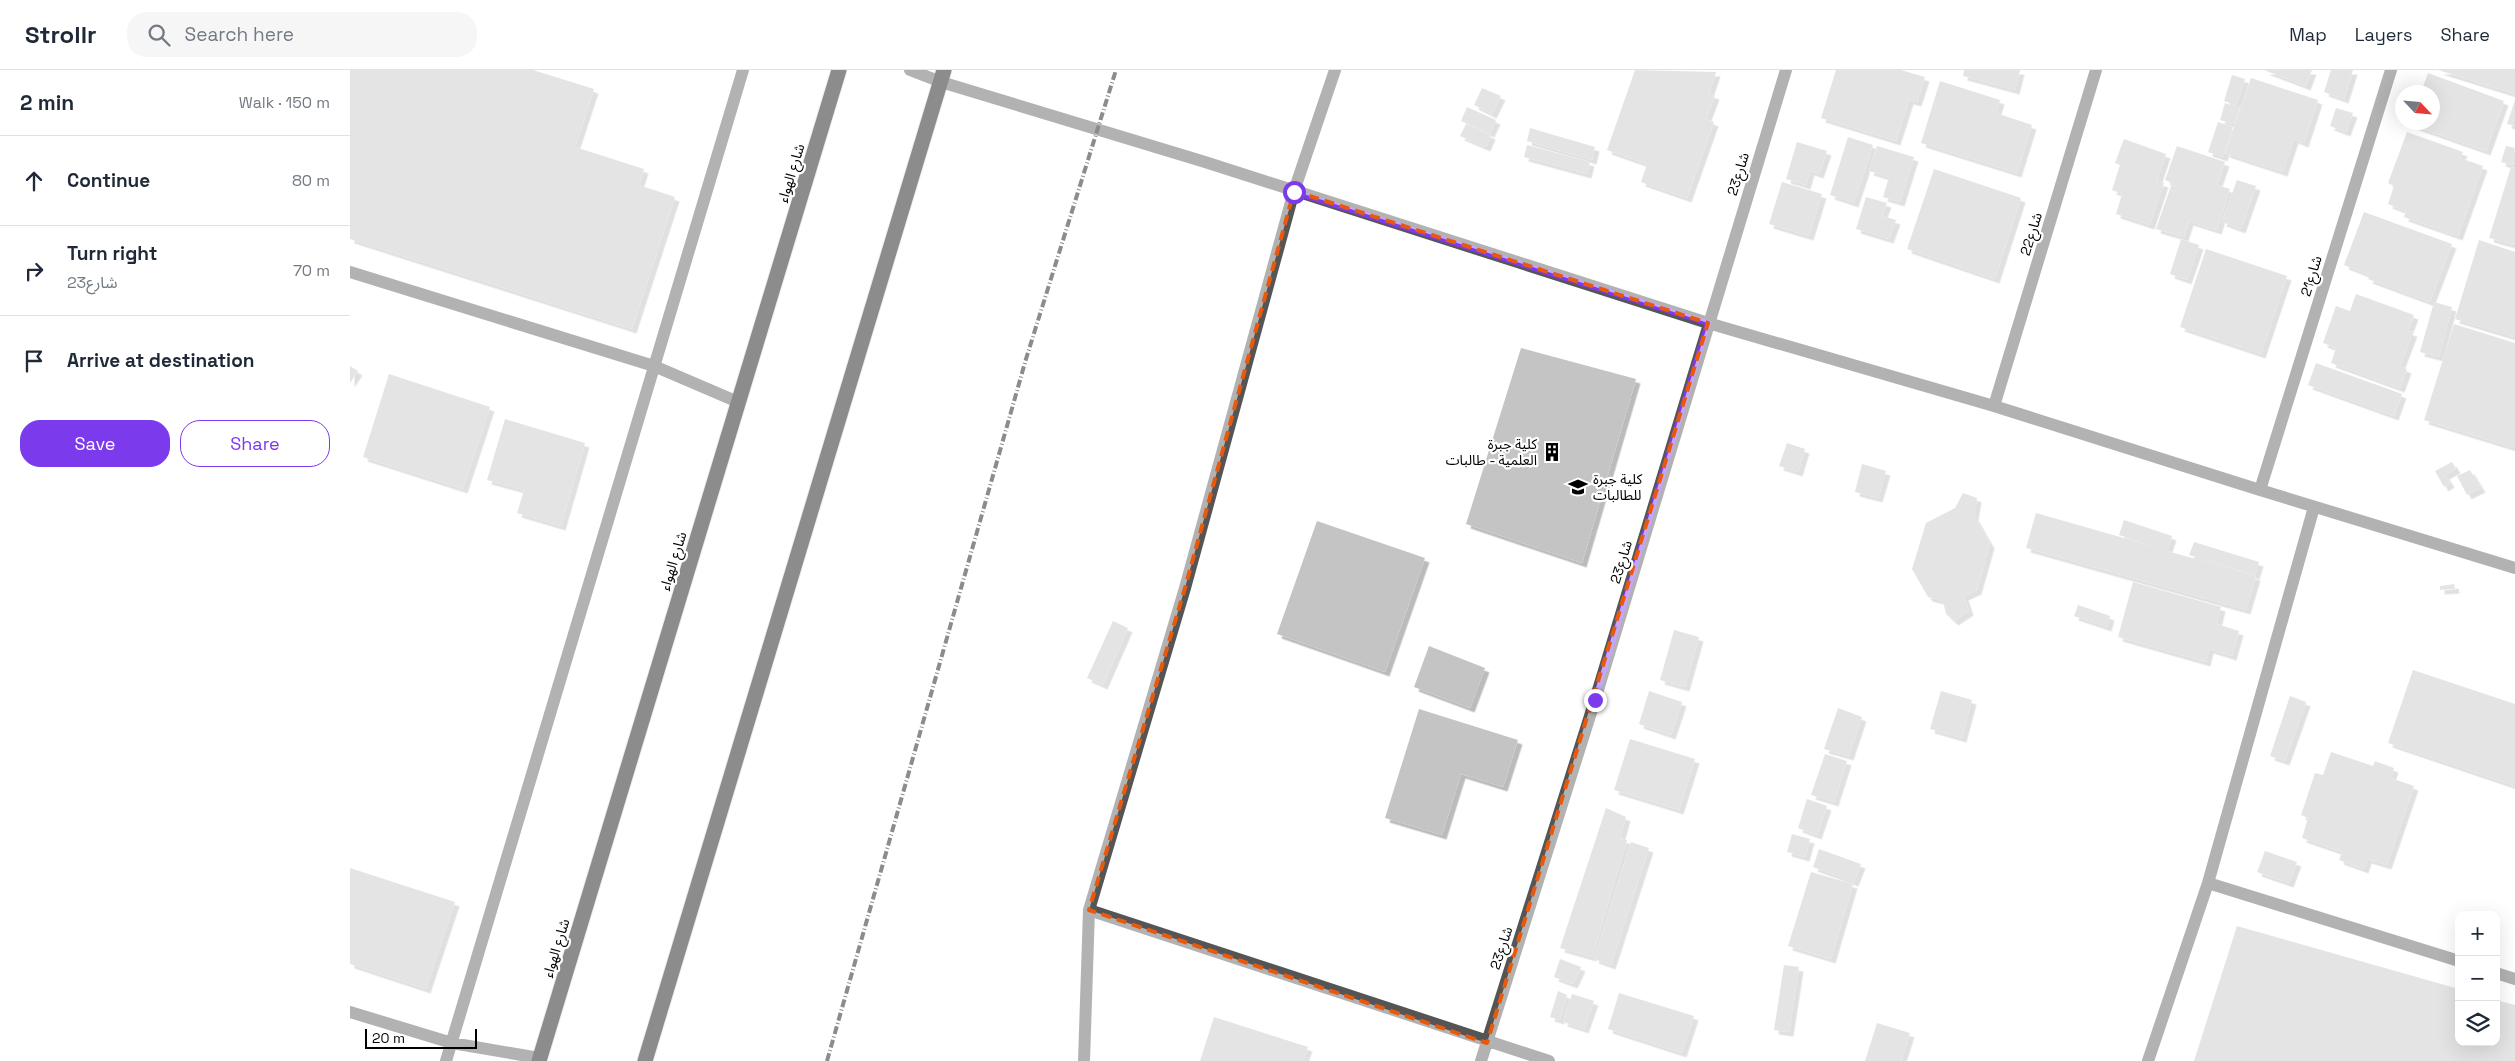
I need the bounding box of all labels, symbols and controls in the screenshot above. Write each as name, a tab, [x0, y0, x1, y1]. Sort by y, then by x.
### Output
search box	[127, 12, 477, 57]
text: Strollr	[25, 19, 97, 50]
icon: search	[145, 21, 173, 49]
text: Search here	[185, 22, 294, 47]
text: Map	[2289, 23, 2327, 46]
text: Layers	[2355, 23, 2412, 46]
text: Share	[2440, 23, 2490, 46]
north arrow	[2395, 85, 2440, 130]
text: 2 min	[20, 89, 74, 116]
text: Walk · 150 m	[239, 92, 330, 113]
street label: شارع الهواء	[774, 141, 810, 205]
street label: شارع23	[1723, 150, 1755, 198]
icon: ahead	[20, 167, 48, 195]
text: Continue	[67, 168, 150, 193]
text: 80 m	[292, 170, 330, 191]
route start	[1283, 181, 1306, 204]
street label: شارع22	[2016, 210, 2048, 258]
text: Turn right	[67, 241, 157, 266]
street label: شارع21	[2296, 253, 2328, 299]
icon: right	[20, 257, 48, 285]
text: 70 m	[293, 260, 330, 281]
text: شارع23	[67, 272, 117, 293]
icon: arrive	[20, 347, 48, 375]
text: Arrive at destination	[67, 348, 255, 373]
button: Save	[20, 420, 170, 467]
button: Share	[180, 420, 330, 467]
place label: كلية جبرة العلمية - طالبات	[1446, 435, 1537, 469]
building icon: كلية جبرة العلمية - طالبات	[1541, 441, 1563, 463]
place label: كلية جبرة للطالبات	[1593, 470, 1643, 504]
school or university icon: كلية جبرة للطالبات	[1567, 476, 1589, 498]
street label: شارع الهواء	[656, 529, 692, 593]
street label: شارع23	[1606, 538, 1638, 586]
route end	[1584, 689, 1607, 712]
map controls	[2455, 911, 2500, 1046]
button: +	[2455, 911, 2500, 956]
street label: شارع الهواء	[539, 916, 575, 980]
street label: شارع23	[1486, 924, 1518, 972]
button: −	[2455, 956, 2500, 1001]
button: layers	[2455, 1001, 2500, 1046]
scale bar	[365, 1026, 478, 1049]
text: 20 m	[372, 1029, 405, 1047]

